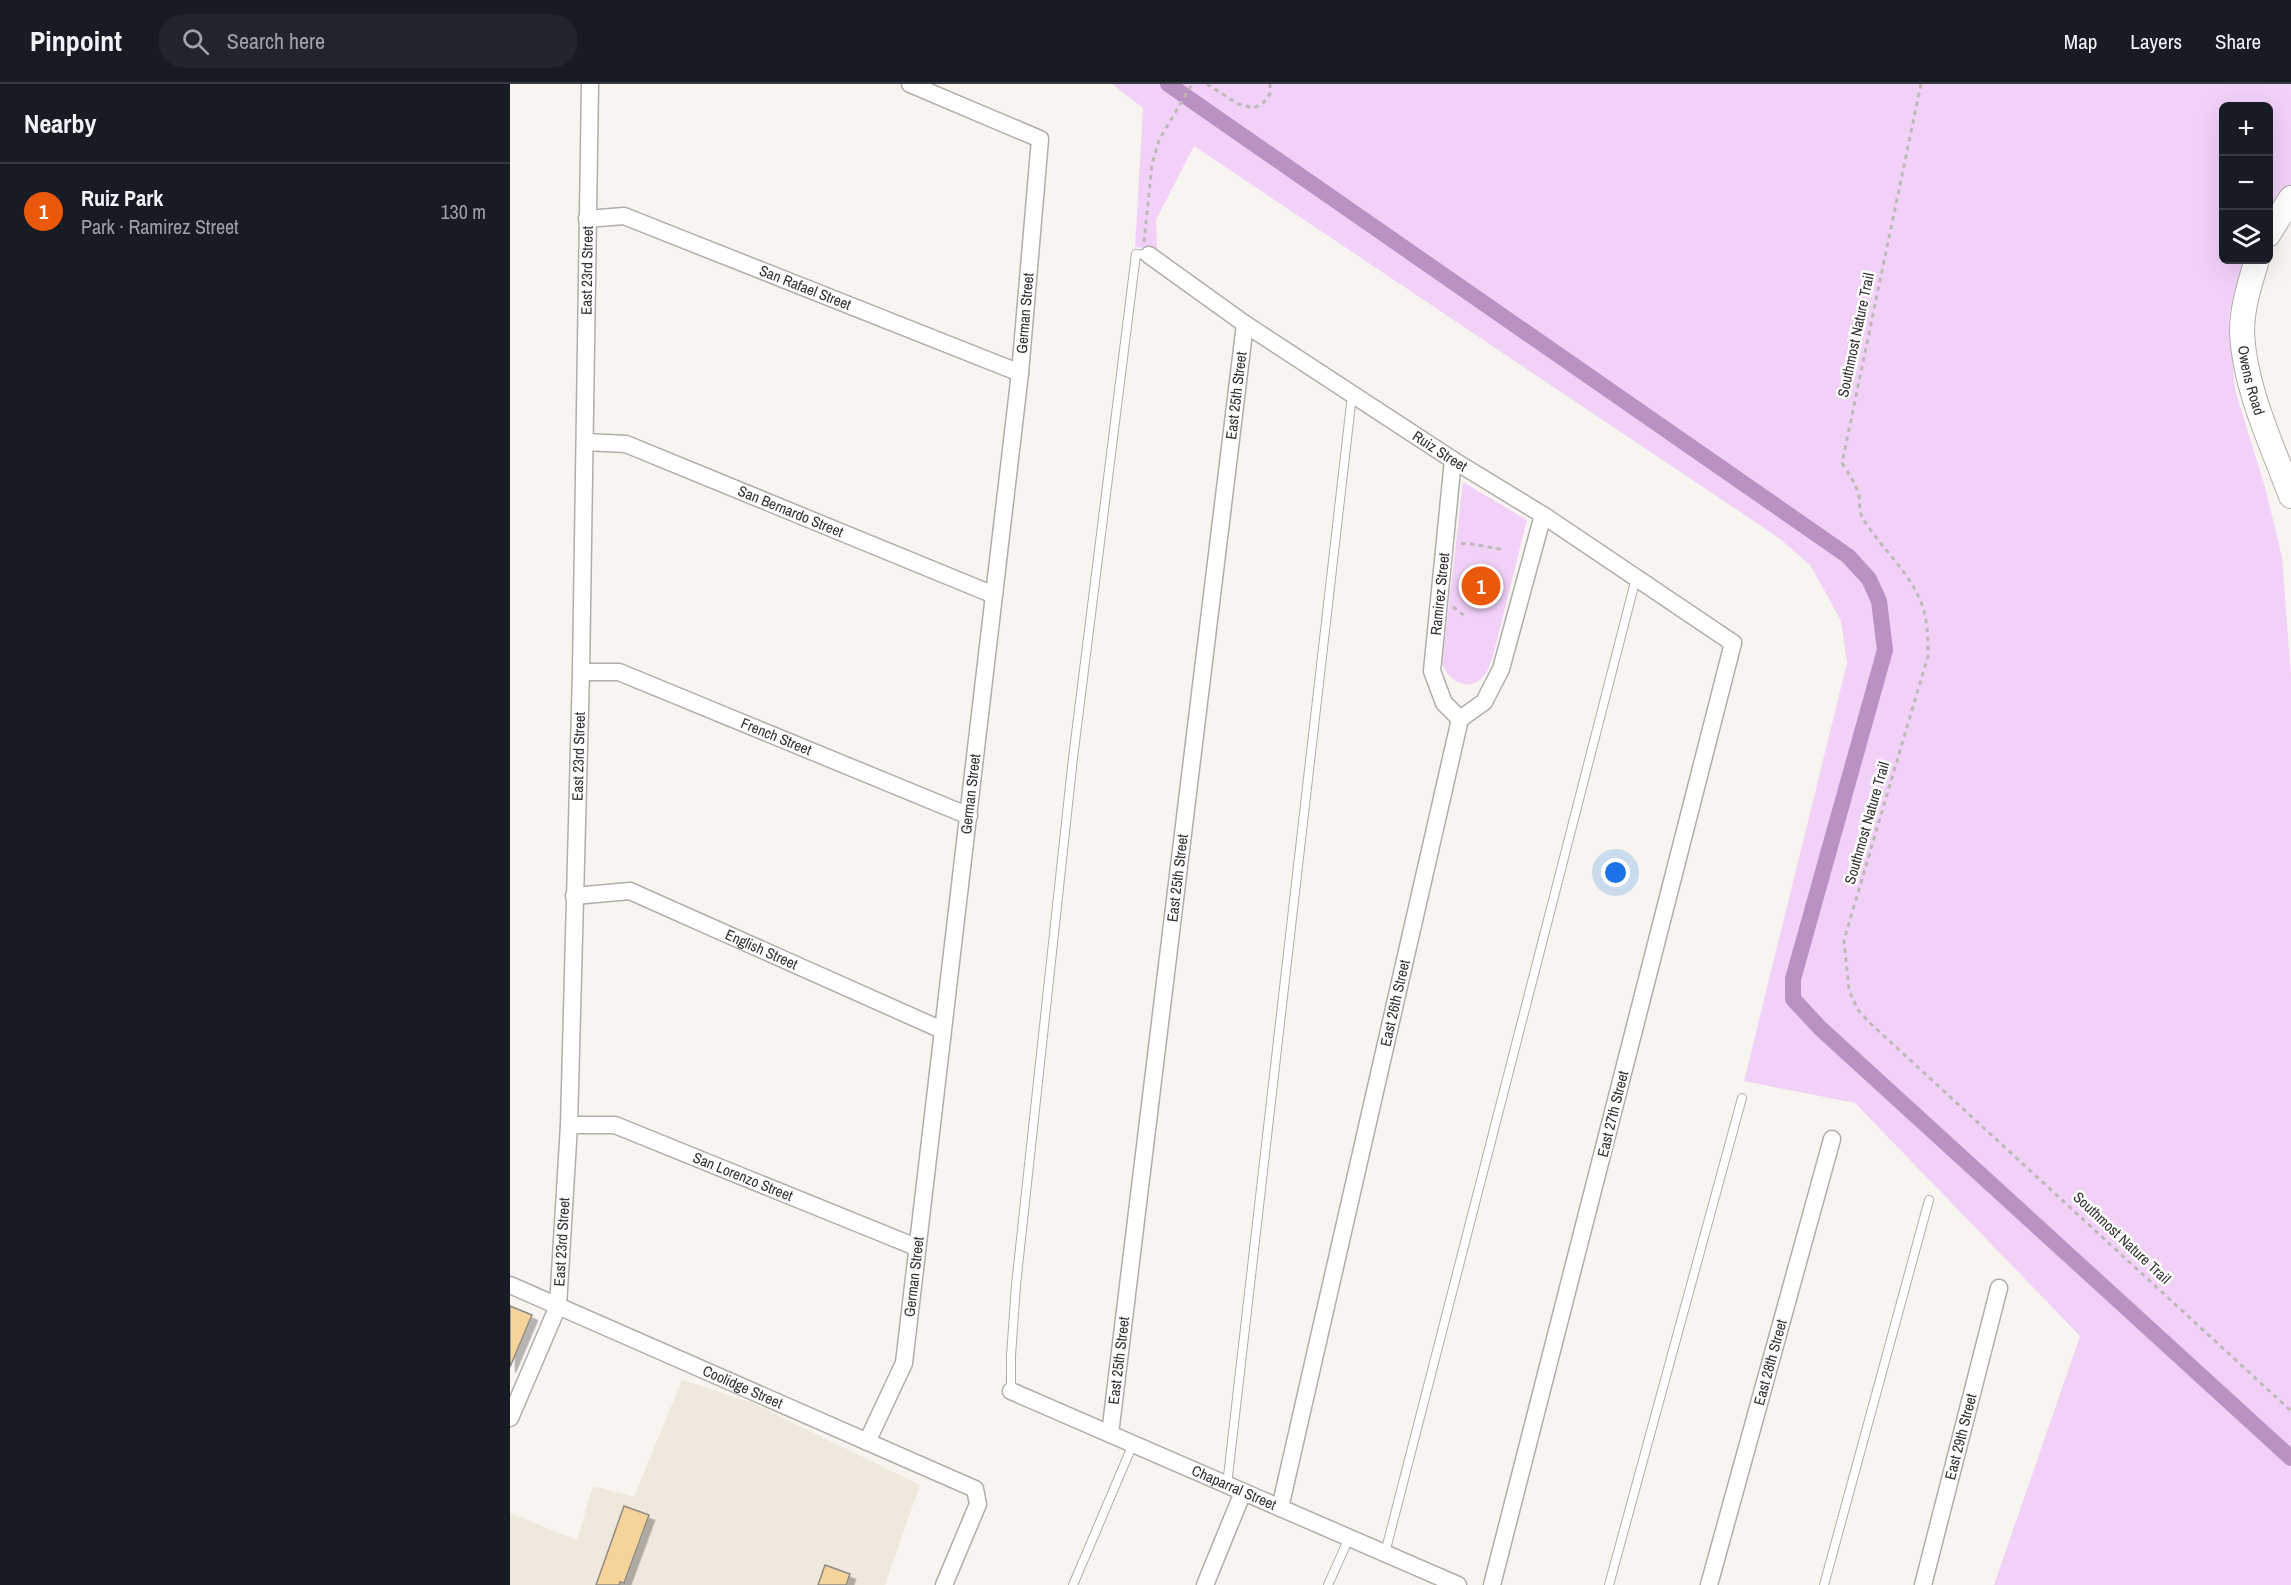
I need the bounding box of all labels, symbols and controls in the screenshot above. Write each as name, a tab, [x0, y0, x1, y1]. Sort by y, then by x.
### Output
search box	[158, 14, 578, 68]
text: Pinpoint	[30, 22, 122, 60]
icon: search	[179, 25, 212, 58]
text: Search here	[227, 26, 325, 56]
text: Map	[2064, 27, 2097, 56]
text: Layers	[2130, 27, 2182, 56]
text: Share	[2215, 27, 2261, 56]
map controls	[2219, 102, 2273, 264]
button: +	[2219, 102, 2273, 156]
text: Nearby	[24, 106, 96, 141]
button: −	[2219, 156, 2273, 210]
text: Ruiz Park	[81, 183, 163, 213]
text: 1	[39, 198, 48, 225]
text: 130 m	[440, 198, 486, 225]
button: layers	[2219, 210, 2273, 264]
text: Park · Ramirez Street	[81, 213, 239, 240]
street label: East 23rd Street	[575, 225, 598, 315]
street label: San Rafael Street	[756, 260, 855, 315]
street label: German Street	[1011, 271, 1039, 354]
street label: Southmost Nature Trail	[1832, 271, 1879, 399]
street label: Owens Road	[2233, 344, 2270, 418]
street label: East 25th Street	[1220, 350, 1252, 441]
street label: Ruiz Street	[1409, 425, 1472, 477]
street label: San Bernardo Street	[735, 480, 847, 542]
street label: Ramirez Street	[1425, 551, 1454, 636]
pin: 1	[1462, 564, 1500, 608]
street label: East 23rd Street	[567, 711, 590, 801]
street label: French Street	[738, 712, 815, 760]
street label: German Street	[955, 752, 985, 835]
street label: Southmost Nature Trail	[1839, 759, 1894, 887]
street label: East 25th Street	[1161, 832, 1193, 923]
your location	[1601, 858, 1630, 887]
street label: English Street	[722, 924, 802, 975]
street label: East 26th Street	[1375, 957, 1415, 1048]
street label: East 27th Street	[1592, 1068, 1634, 1159]
street label: San Lorenzo Street	[690, 1147, 797, 1206]
street label: Southmost Nature Trail	[2069, 1187, 2176, 1288]
street label: East 23rd Street	[548, 1196, 575, 1287]
street label: German Street	[898, 1235, 929, 1318]
street label: East 25th Street	[1103, 1315, 1134, 1406]
street label: East 28th Street	[1748, 1316, 1792, 1408]
street label: Coolidge Street	[699, 1360, 787, 1414]
street label: East 29th Street	[1939, 1391, 1982, 1482]
street label: Chaparral Street	[1188, 1460, 1280, 1515]

